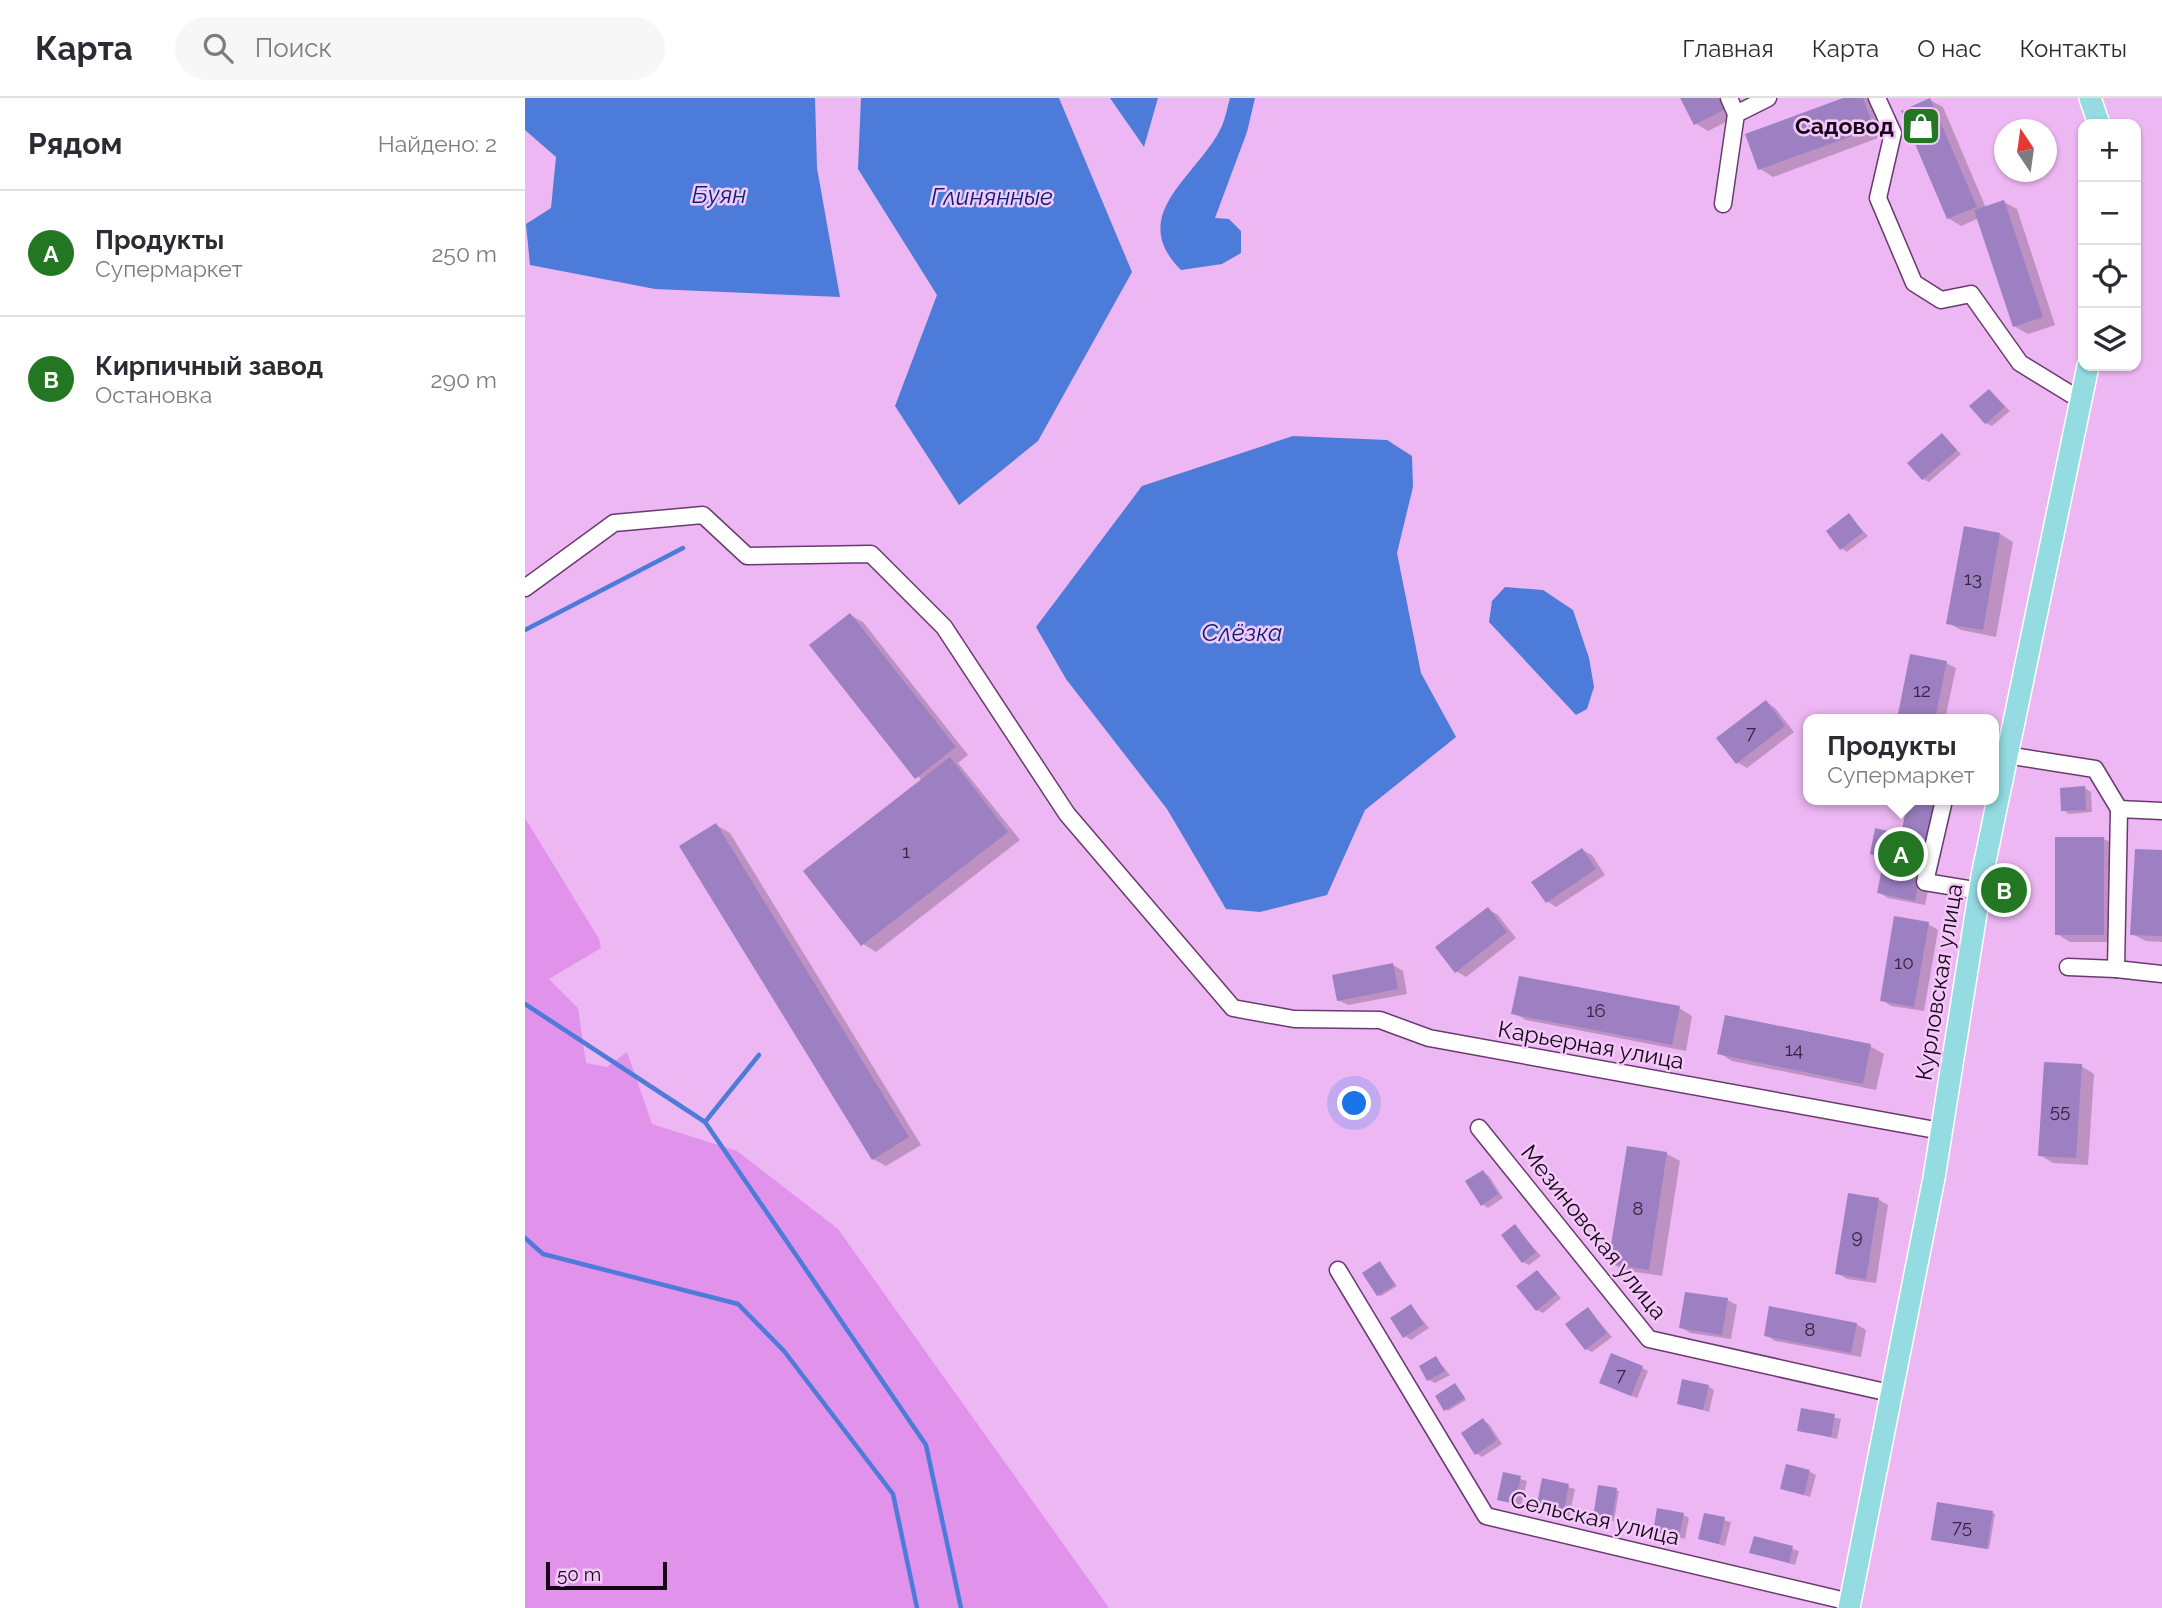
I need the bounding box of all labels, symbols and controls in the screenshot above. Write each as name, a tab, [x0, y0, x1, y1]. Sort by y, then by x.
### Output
search box	[175, 17, 665, 80]
text: Карта	[35, 29, 133, 68]
icon: search	[199, 29, 237, 67]
text: Поиск	[255, 33, 332, 63]
text: Главная	[1682, 34, 1774, 63]
text: Карта	[1812, 34, 1879, 63]
text: О нас	[1917, 34, 1982, 63]
text: Контакты	[2020, 34, 2127, 63]
shop icon: Садовод	[1900, 105, 1942, 147]
place label: Садовод	[1795, 112, 1894, 139]
north arrow	[1994, 119, 2057, 182]
map controls	[2078, 119, 2141, 371]
button: +	[2078, 119, 2141, 182]
text: Рядом	[28, 126, 122, 161]
text: Найдено: 2	[378, 130, 497, 157]
water label: Буян	[692, 180, 746, 209]
water label: Глинянные	[931, 182, 1053, 211]
button: −	[2078, 182, 2141, 245]
text: Продукты	[95, 225, 224, 255]
text: A	[43, 240, 59, 267]
text: 250 m	[431, 240, 497, 267]
button: locate	[2078, 245, 2141, 308]
text: Супермаркет	[95, 255, 243, 282]
button: layers	[2078, 308, 2141, 371]
text: Кирпичный завод	[95, 351, 323, 381]
text: B	[43, 366, 59, 393]
text: 290 m	[430, 366, 497, 393]
text: Остановка	[95, 381, 212, 408]
house number: 13	[1964, 567, 1982, 589]
water label: Слёзка	[1202, 618, 1282, 647]
house number: 12	[1913, 679, 1931, 701]
popup	[1803, 714, 1999, 805]
house number: 7	[1746, 721, 1756, 743]
text: Продукты	[1827, 731, 1957, 761]
text: Супермаркет	[1827, 761, 1975, 788]
pin: A	[1878, 828, 1924, 880]
house number: 1	[902, 840, 910, 862]
pin: B	[1981, 864, 2027, 916]
street label: Курловская улица	[1910, 882, 1967, 1082]
house number: 10	[1894, 951, 1914, 973]
house number: 16	[1586, 999, 1606, 1021]
street label: Карьерная улица	[1496, 1015, 1686, 1074]
house number: 14	[1785, 1038, 1803, 1060]
your location	[1337, 1086, 1371, 1120]
house number: 55	[2050, 1099, 2070, 1121]
street label: Мезиновская улица	[1516, 1139, 1673, 1324]
house number: 8	[1632, 1197, 1644, 1219]
house number: 9	[1851, 1225, 1863, 1247]
house number: 8	[1804, 1318, 1816, 1340]
house number: 7	[1616, 1363, 1626, 1385]
street label: Сельская улица	[1508, 1485, 1682, 1550]
house number: 75	[1952, 1515, 1972, 1537]
scale bar	[546, 1559, 667, 1591]
text: 50 m	[557, 1563, 601, 1585]

